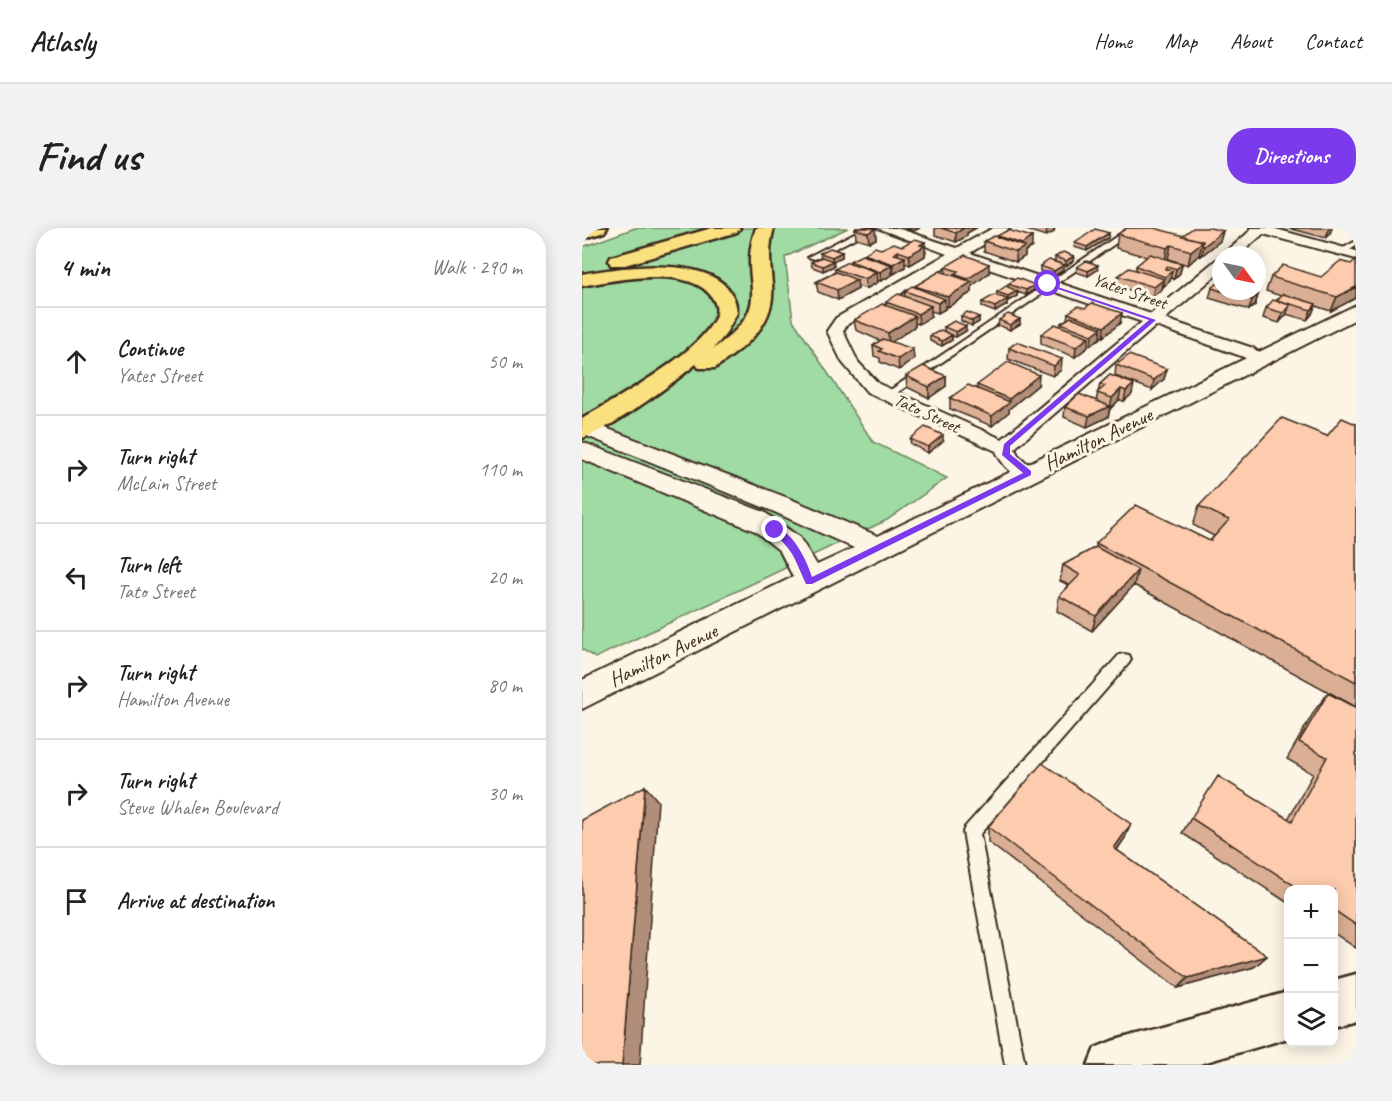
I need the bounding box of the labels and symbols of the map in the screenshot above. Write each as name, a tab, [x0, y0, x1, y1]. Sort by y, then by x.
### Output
north arrow	[1212, 246, 1266, 300]
street label: Yates Street	[1090, 268, 1172, 315]
route start	[1034, 270, 1060, 296]
street label: Tato Street	[891, 388, 965, 439]
street label: Hamilton Avenue	[1039, 401, 1158, 476]
route end	[761, 516, 787, 542]
street label: Hamilton Avenue	[604, 617, 723, 692]

